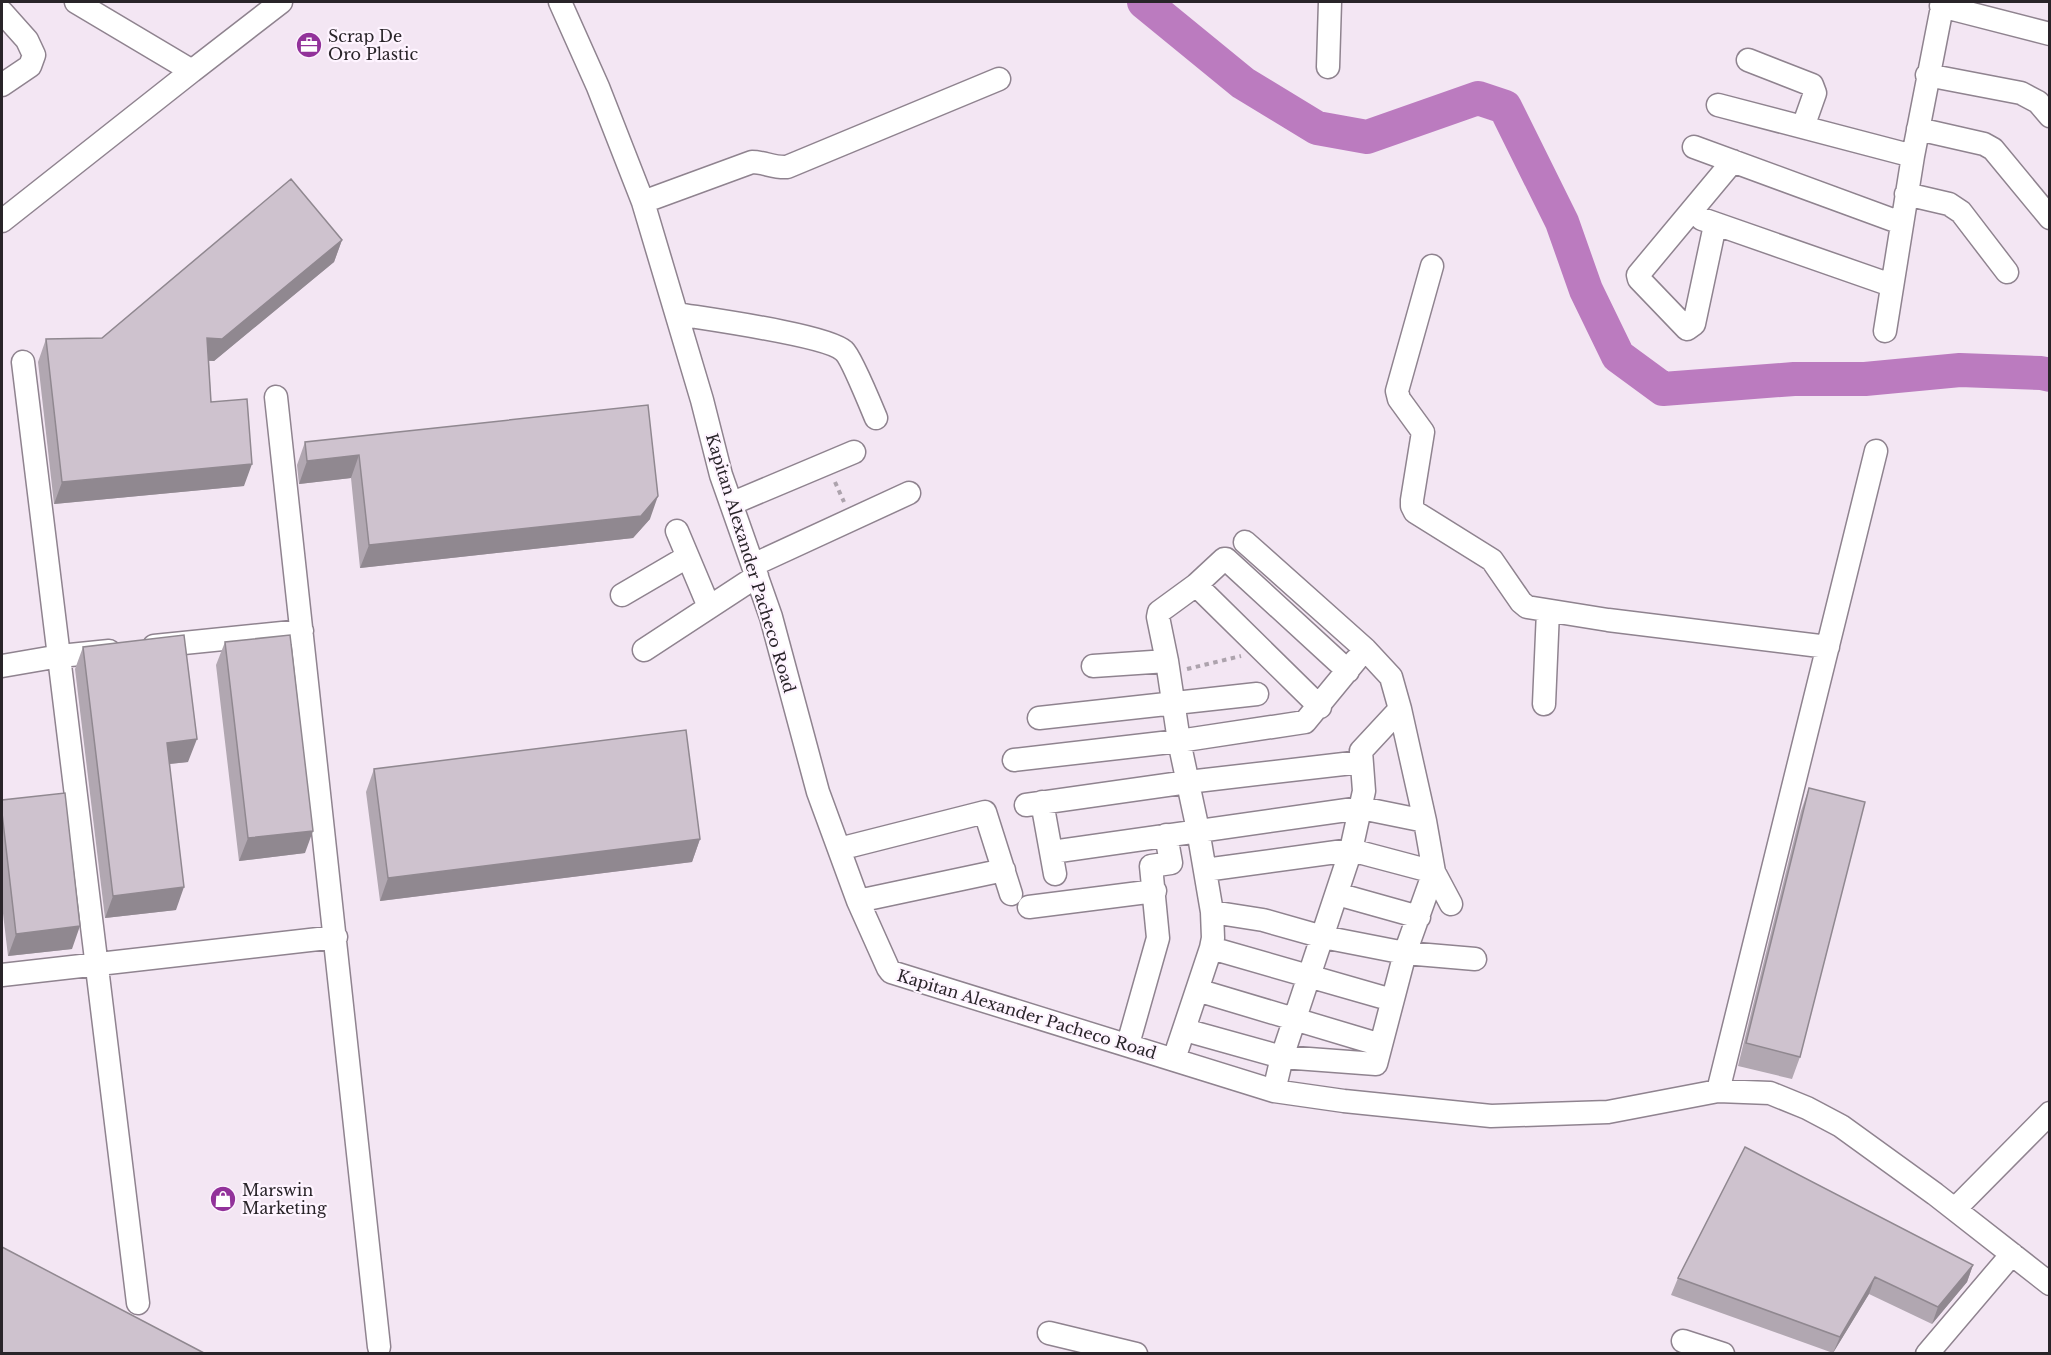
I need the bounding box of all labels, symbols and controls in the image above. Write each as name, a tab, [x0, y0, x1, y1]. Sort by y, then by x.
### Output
place label: Scrap De Oro Plastic	[328, 26, 418, 64]
office icon: Scrap De Oro Plastic	[294, 30, 324, 60]
street label: Kapitan Alexander Pacheco Road	[702, 431, 800, 695]
street label: Kapitan Alexander Pacheco Road	[895, 965, 1159, 1063]
place label: Marswin Marketing	[242, 1180, 327, 1218]
shop icon: Marswin Marketing	[208, 1184, 238, 1214]

